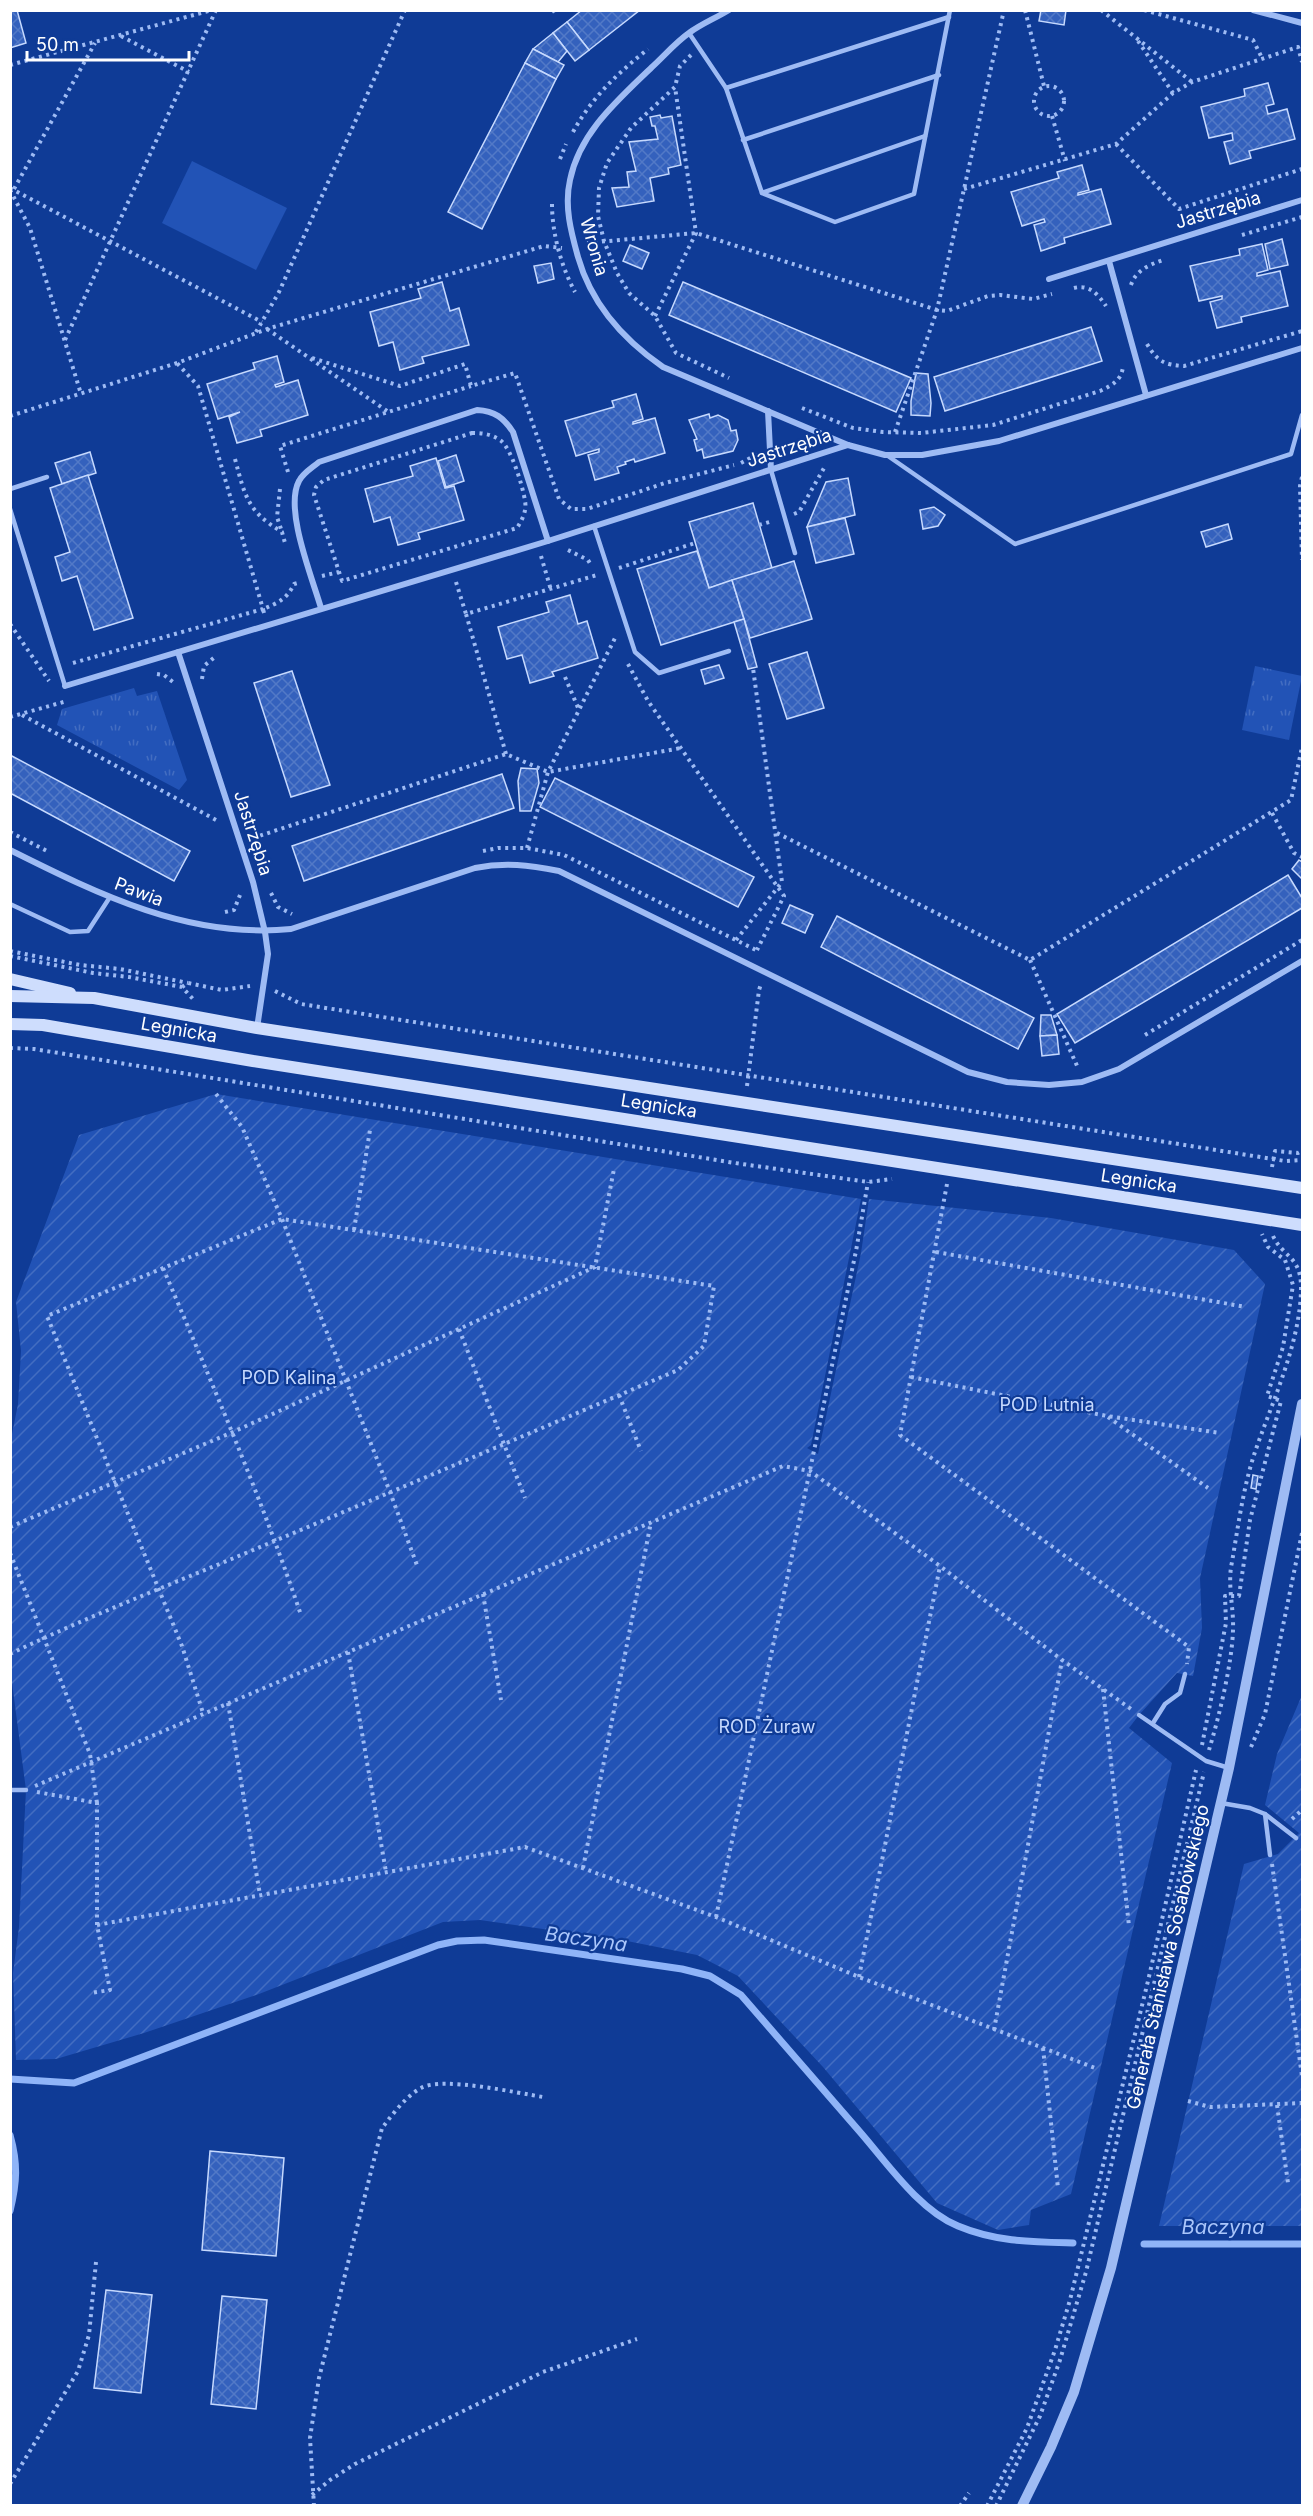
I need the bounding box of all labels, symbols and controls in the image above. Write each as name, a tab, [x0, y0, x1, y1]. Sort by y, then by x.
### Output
scale bar	[27, 24, 189, 62]
text: 50 m	[36, 34, 79, 55]
street label: Jastrzębia	[1173, 187, 1263, 232]
street label: Wronia	[576, 215, 613, 278]
street label: Jastrzębia	[744, 424, 834, 471]
street label: Jastrzębia	[230, 788, 277, 878]
street label: Pawia	[112, 873, 167, 910]
street label: Legnicka	[139, 1012, 219, 1047]
street label: Legnicka	[619, 1089, 699, 1122]
street label: Legnicka	[1099, 1164, 1179, 1197]
park label: POD Kalina	[242, 1367, 336, 1388]
park label: POD Lutnia	[999, 1394, 1095, 1415]
park label: ROD Żuraw	[719, 1715, 816, 1737]
street label: Generała Stanisława Sosabowskiego	[1122, 1802, 1213, 2111]
water label: Baczyna	[543, 1921, 629, 1957]
water label: Baczyna	[1182, 2215, 1264, 2239]

